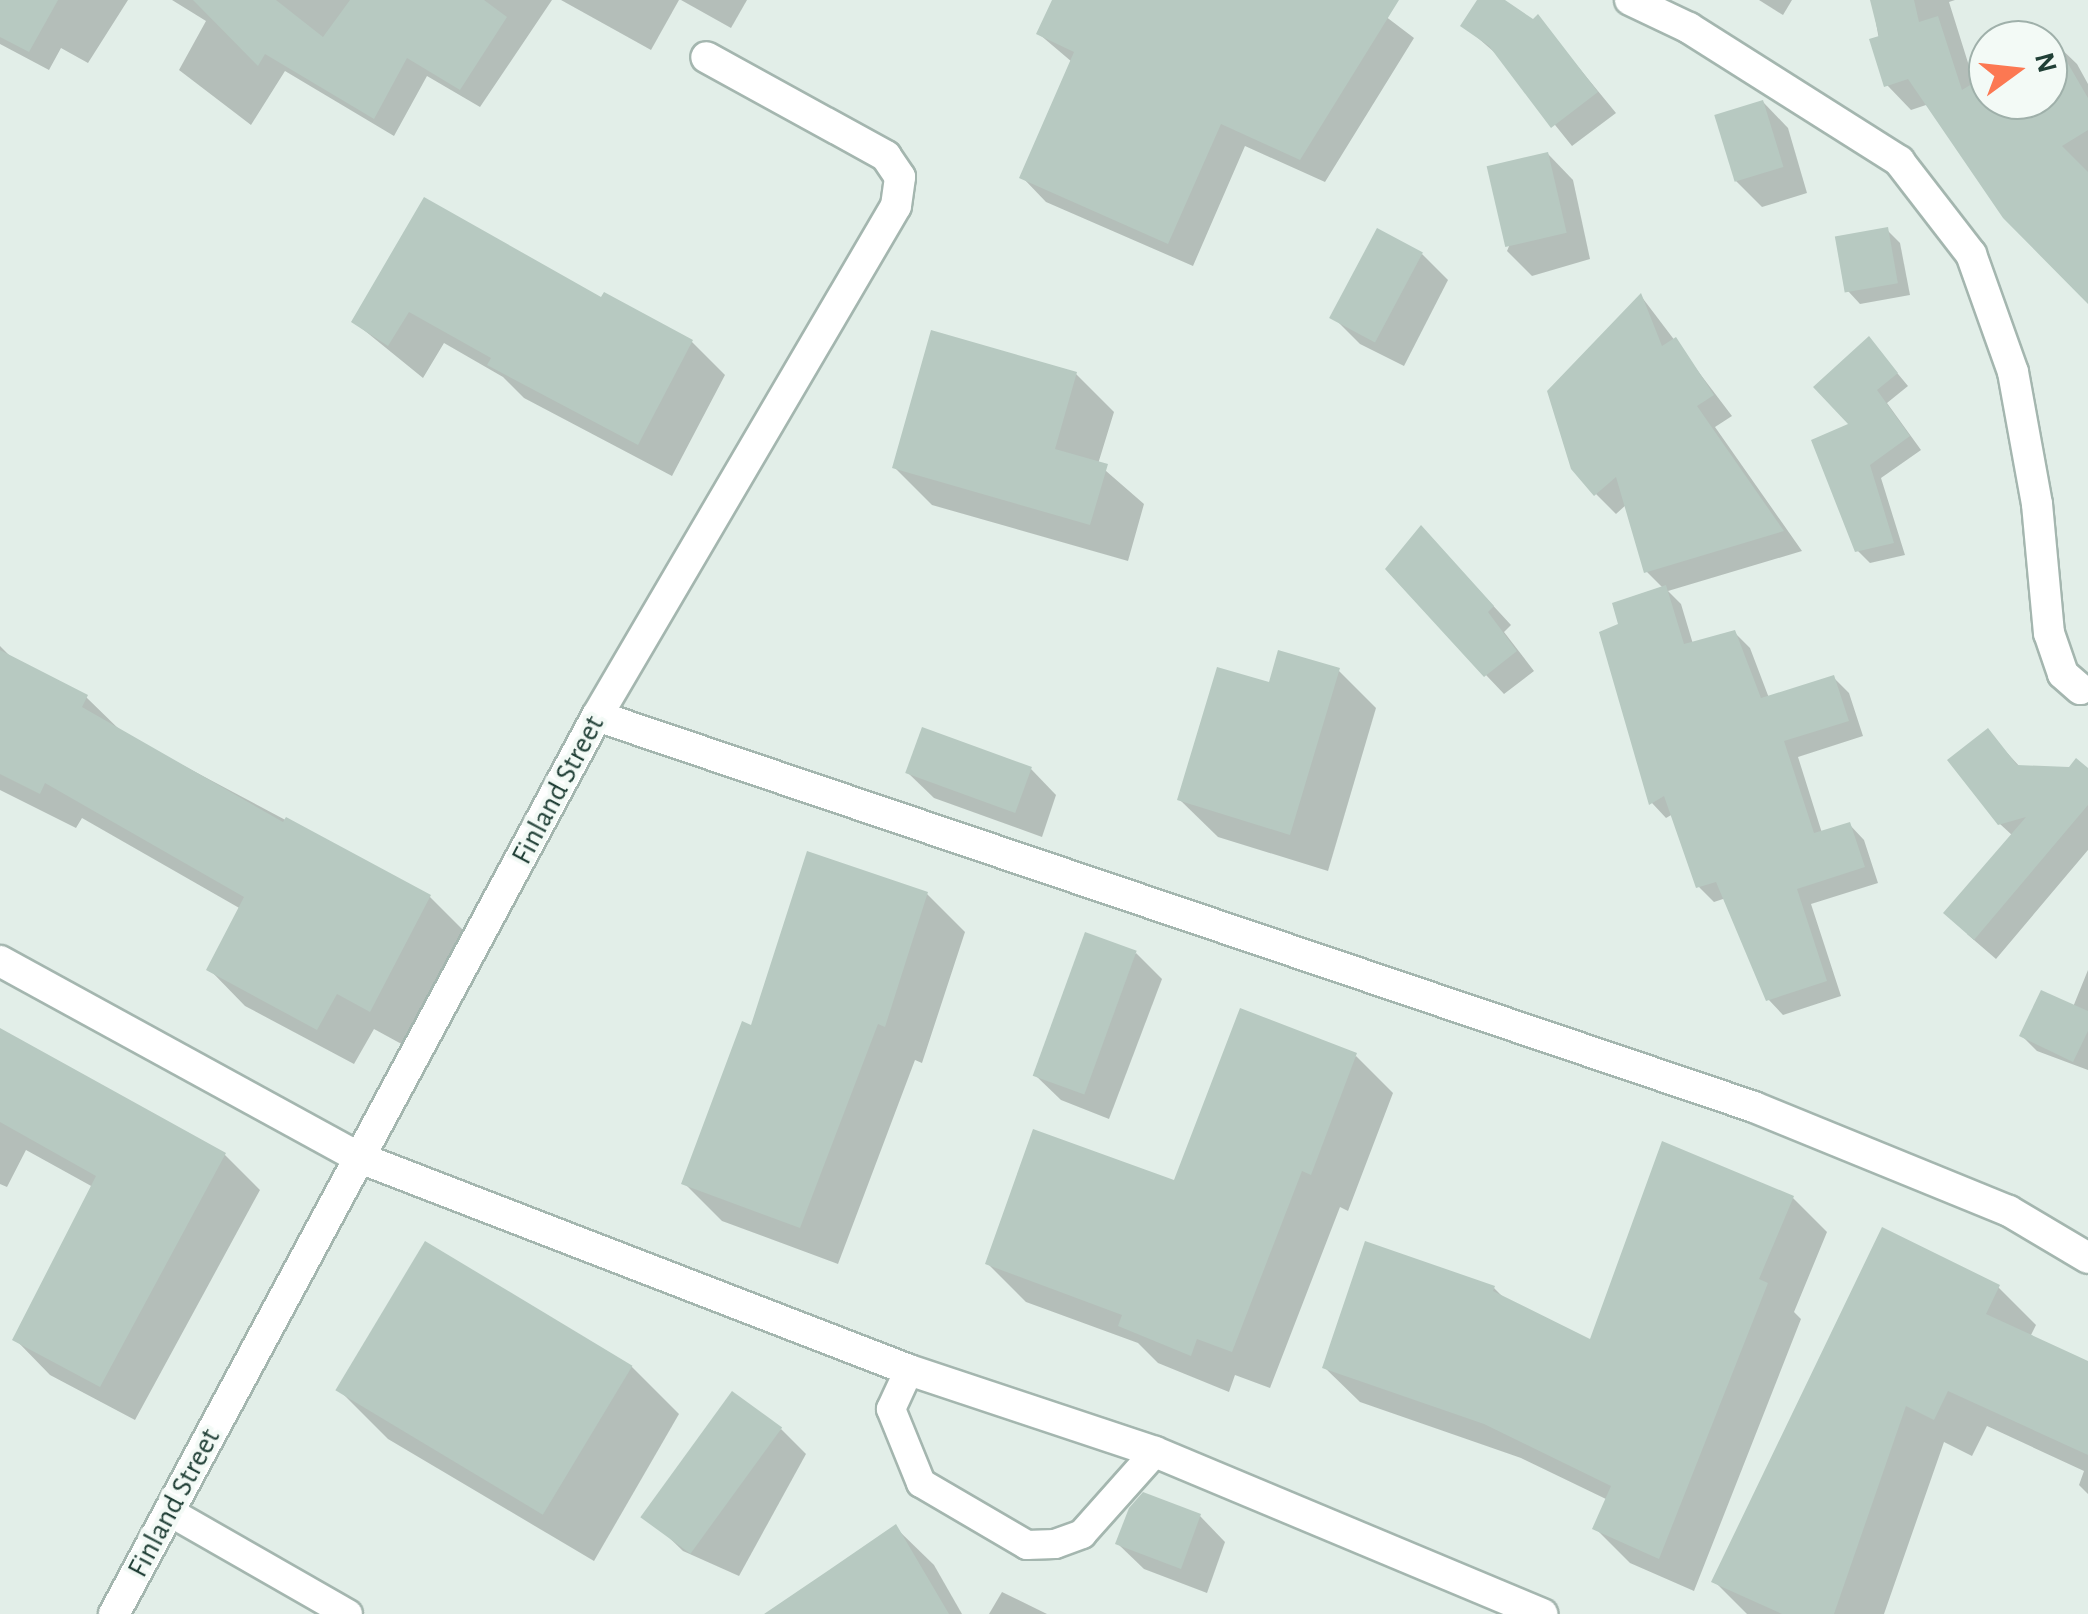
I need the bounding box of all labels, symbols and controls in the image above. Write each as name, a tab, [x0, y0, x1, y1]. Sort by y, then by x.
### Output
north arrow	[1968, 20, 2068, 120]
text: N	[2029, 50, 2061, 76]
street label: Finland Street	[504, 709, 612, 871]
street label: Finland Street	[120, 1422, 228, 1584]

